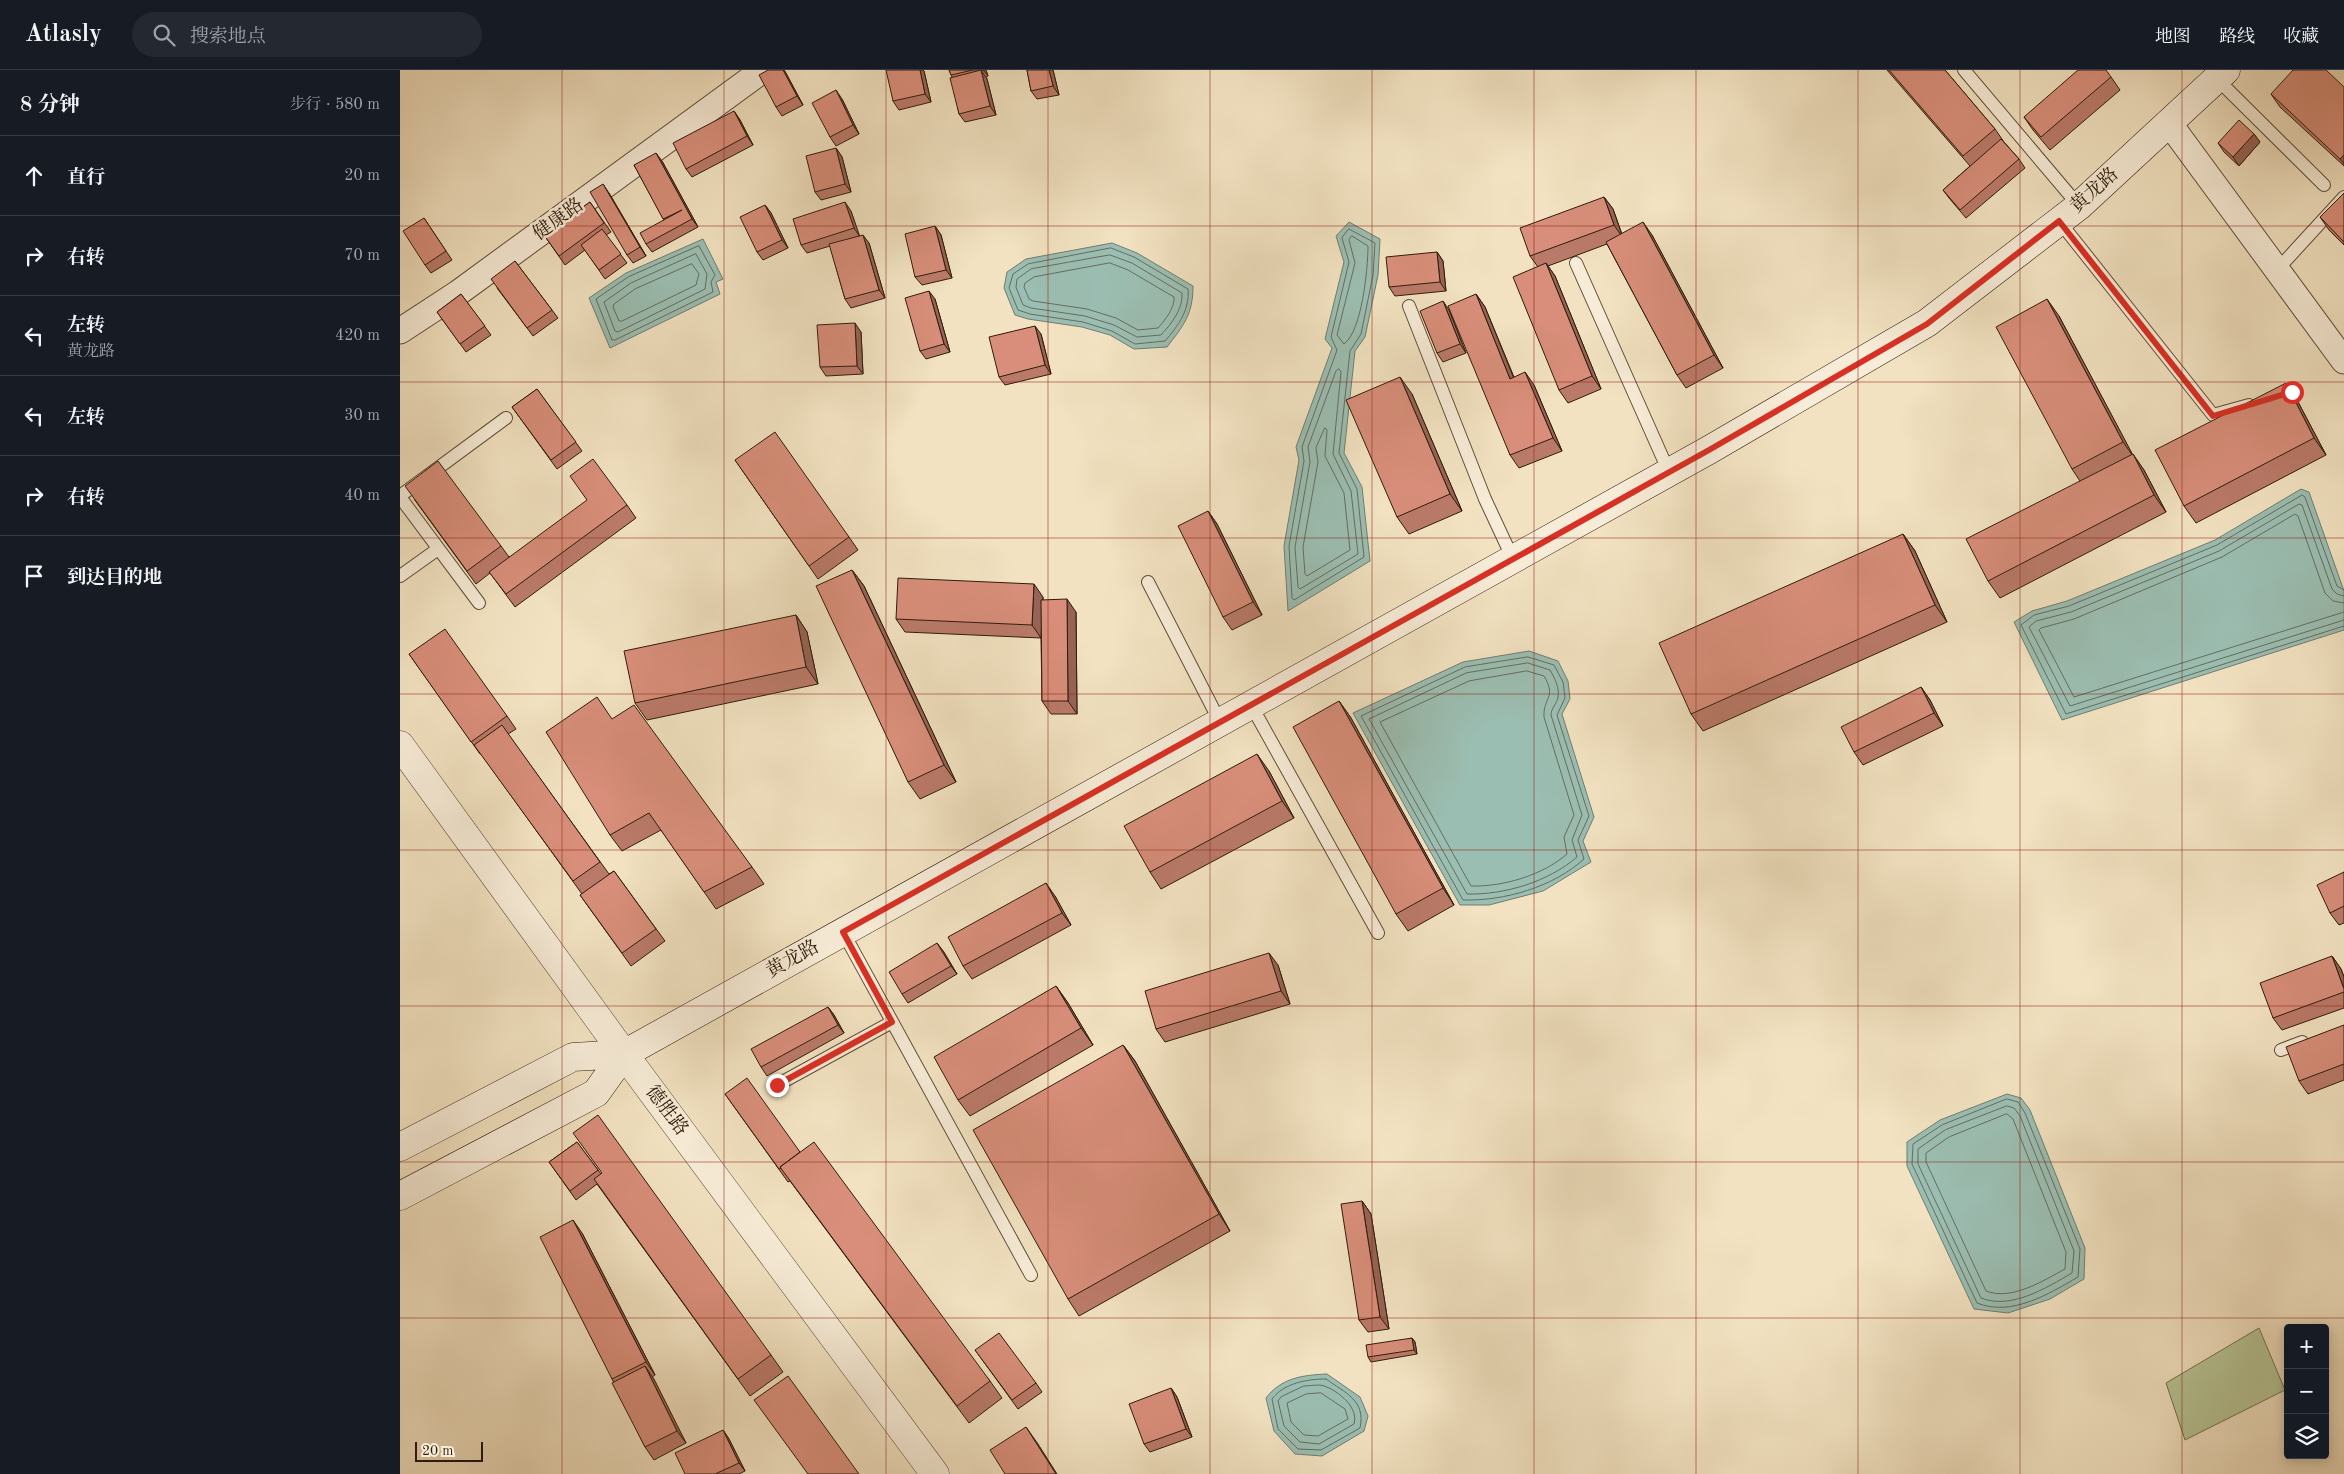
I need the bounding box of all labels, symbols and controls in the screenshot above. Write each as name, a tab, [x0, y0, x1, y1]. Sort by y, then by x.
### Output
search box	[132, 12, 482, 57]
icon: search	[150, 21, 178, 49]
text: Atlasly	[25, 23, 102, 47]
text: 搜索地点	[190, 28, 266, 47]
text: 地图	[2155, 28, 2191, 46]
text: 路线	[2219, 28, 2255, 46]
text: 收藏	[2283, 28, 2319, 46]
text: 8 分钟	[20, 95, 80, 116]
text: 步行 · 580 m	[290, 97, 380, 113]
icon: ahead	[20, 162, 48, 190]
street label: 黄龙路	[2066, 163, 2123, 217]
text: 20 m	[344, 168, 380, 184]
text: 直行	[67, 169, 105, 188]
street label: 健康路	[529, 193, 588, 244]
icon: right	[20, 242, 48, 270]
text: 70 m	[344, 248, 380, 264]
text: 右转	[67, 249, 105, 268]
text: 左转	[67, 317, 105, 336]
icon: left	[20, 322, 48, 350]
text: 420 m	[335, 328, 380, 344]
text: 黄龙路	[67, 344, 115, 360]
route start	[2281, 381, 2304, 404]
icon: left	[20, 402, 48, 430]
text: 30 m	[344, 408, 380, 424]
text: 左转	[67, 409, 105, 428]
icon: right	[20, 482, 48, 510]
text: 40 m	[344, 488, 380, 504]
text: 右转	[67, 489, 105, 508]
icon: arrive	[20, 562, 48, 590]
text: 到达目的地	[67, 569, 162, 588]
street label: 黄龙路	[762, 936, 823, 982]
route end	[766, 1074, 789, 1097]
street label: 德胜路	[641, 1081, 692, 1139]
map controls	[2284, 1324, 2329, 1459]
button: +	[2284, 1324, 2329, 1369]
button: −	[2284, 1369, 2329, 1414]
button: layers	[2284, 1414, 2329, 1459]
scale bar	[415, 1439, 482, 1462]
text: 20 m	[422, 1444, 453, 1458]

